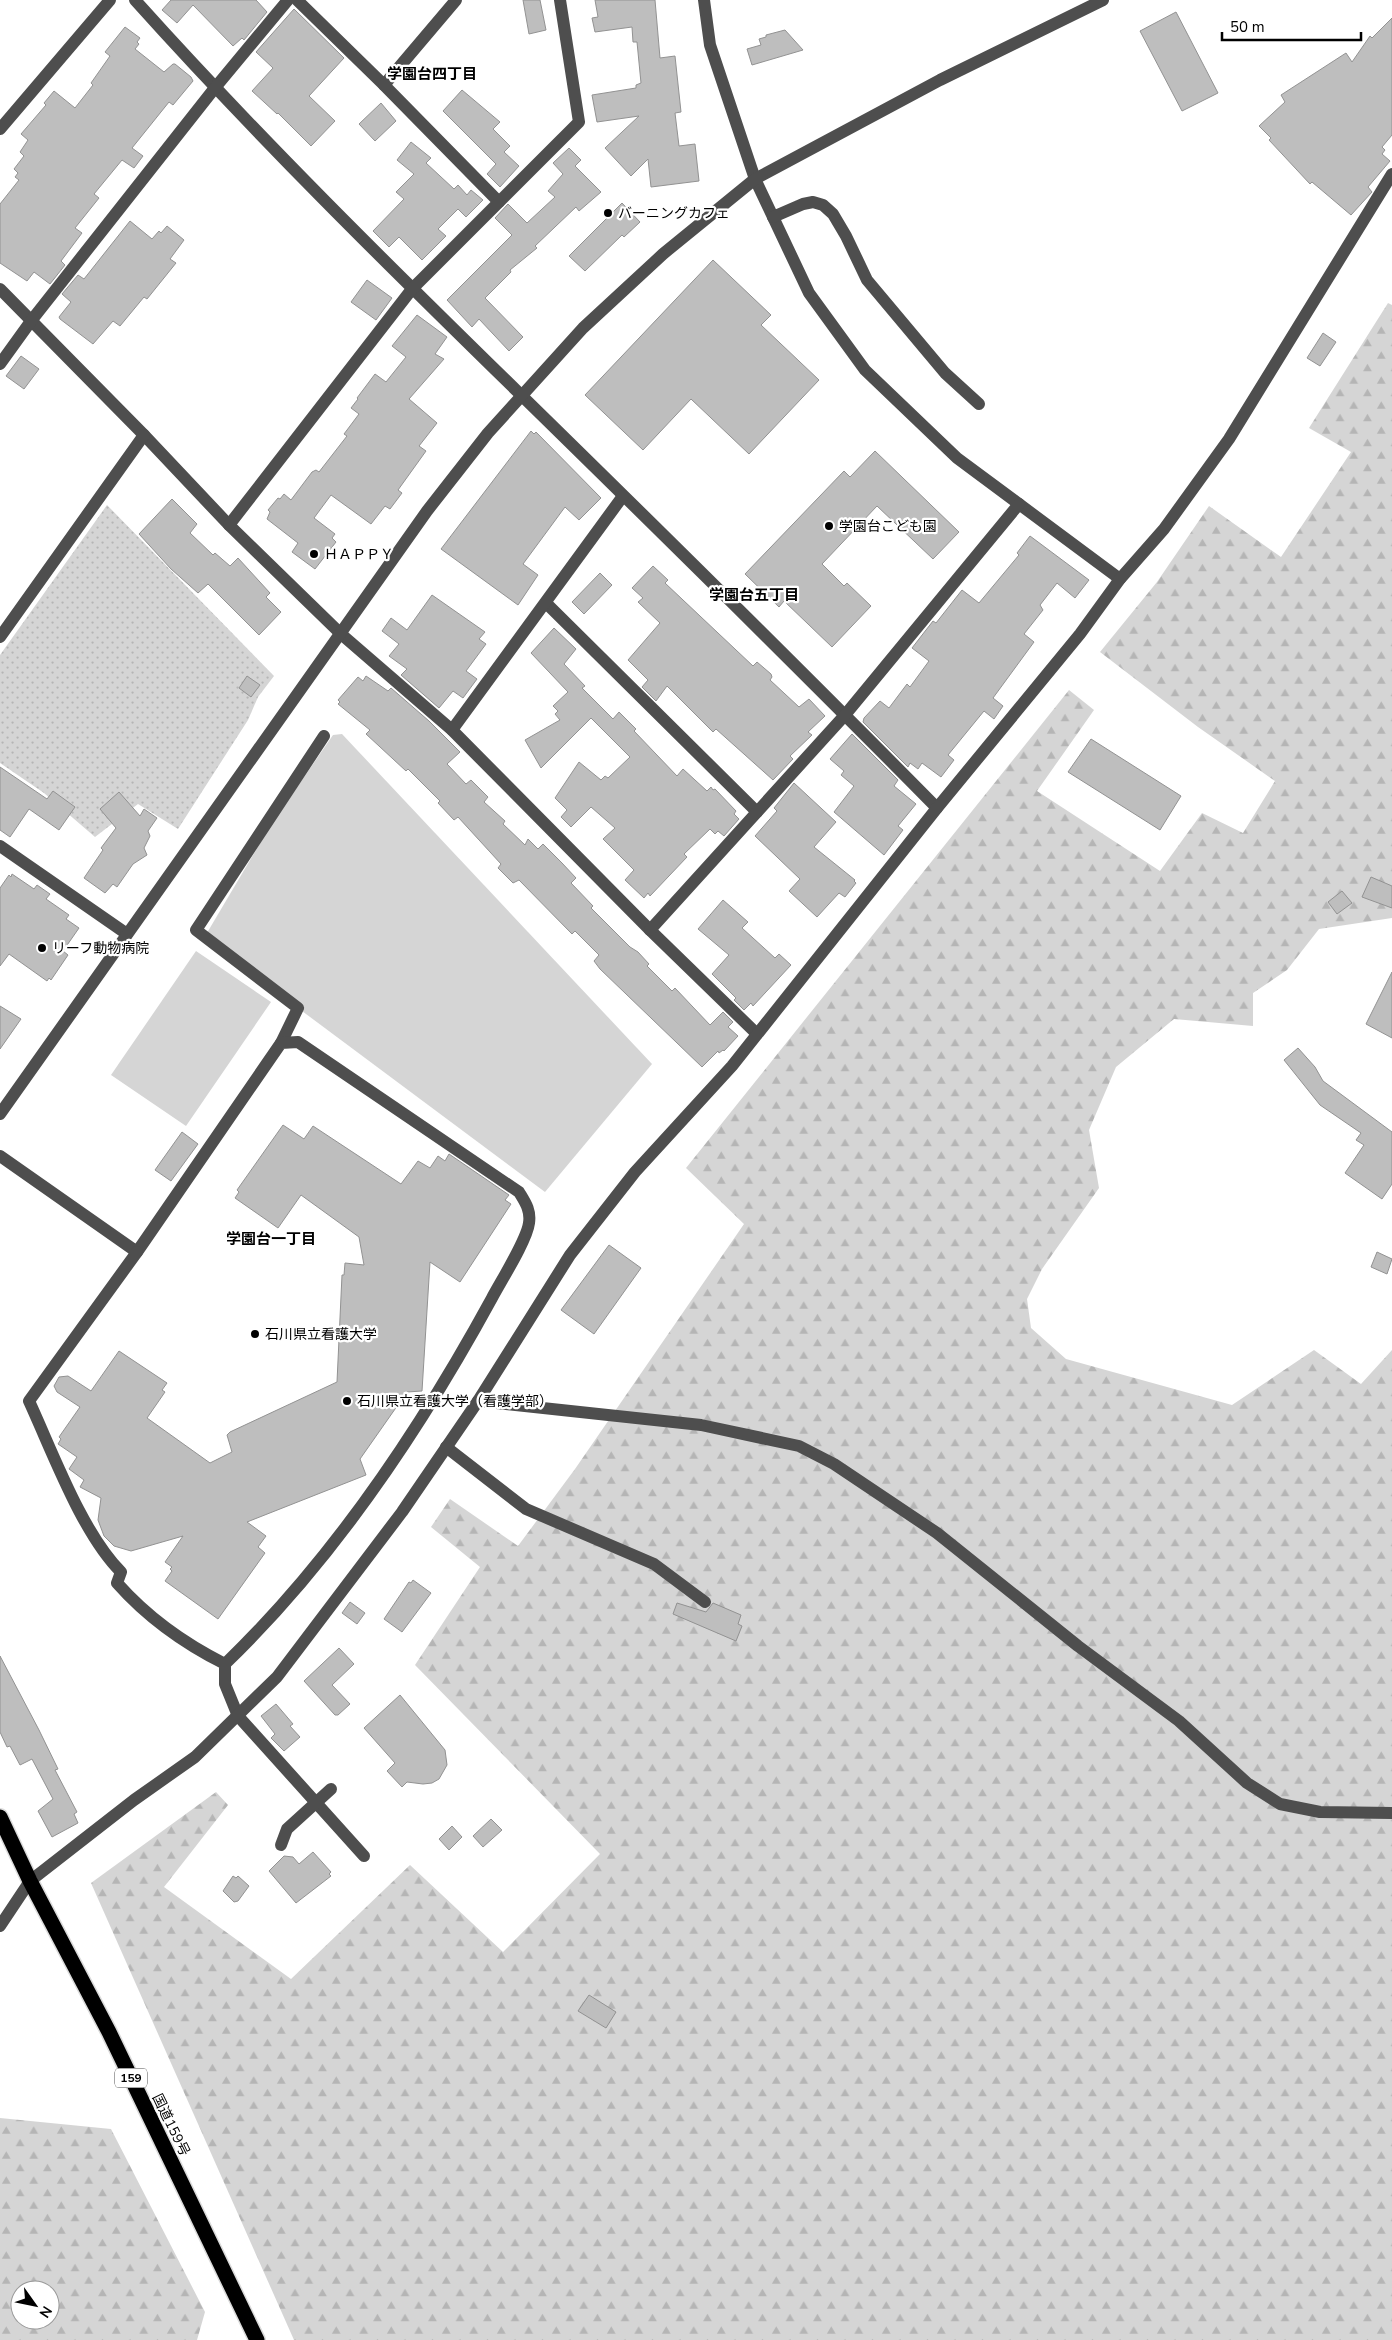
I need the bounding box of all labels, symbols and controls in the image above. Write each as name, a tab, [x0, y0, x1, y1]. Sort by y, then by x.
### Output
scale bar	[1222, 10, 1361, 42]
text: 50 m	[1230, 17, 1265, 37]
district label: 学園台四丁目	[387, 64, 477, 84]
place label: バーニングカフェ	[618, 204, 730, 223]
marker: バーニングカフェ	[602, 207, 614, 219]
place label: 学園台こども園	[839, 517, 937, 536]
marker: 学園台こども園	[823, 520, 835, 532]
place label: ＨＡＰＰＹ	[324, 545, 394, 564]
marker: ＨＡＰＰＹ	[308, 548, 320, 560]
district label: 学園台五丁目	[709, 585, 799, 605]
place label: リーフ動物病院	[52, 939, 149, 958]
marker: リーフ動物病院	[36, 942, 48, 954]
district label: 学園台一丁目	[226, 1229, 316, 1249]
place label: 石川県立看護大学	[265, 1325, 377, 1344]
marker: 石川県立看護大学	[249, 1328, 261, 1340]
place label: 石川県立看護大学（看護学部）	[357, 1392, 553, 1411]
marker: 石川県立看護大学（看護学部）	[341, 1395, 353, 1407]
road number: 159	[115, 2068, 147, 2088]
street label: 国道159号	[148, 2091, 194, 2159]
north arrow	[10, 2280, 60, 2330]
text: N	[35, 2302, 56, 2321]

